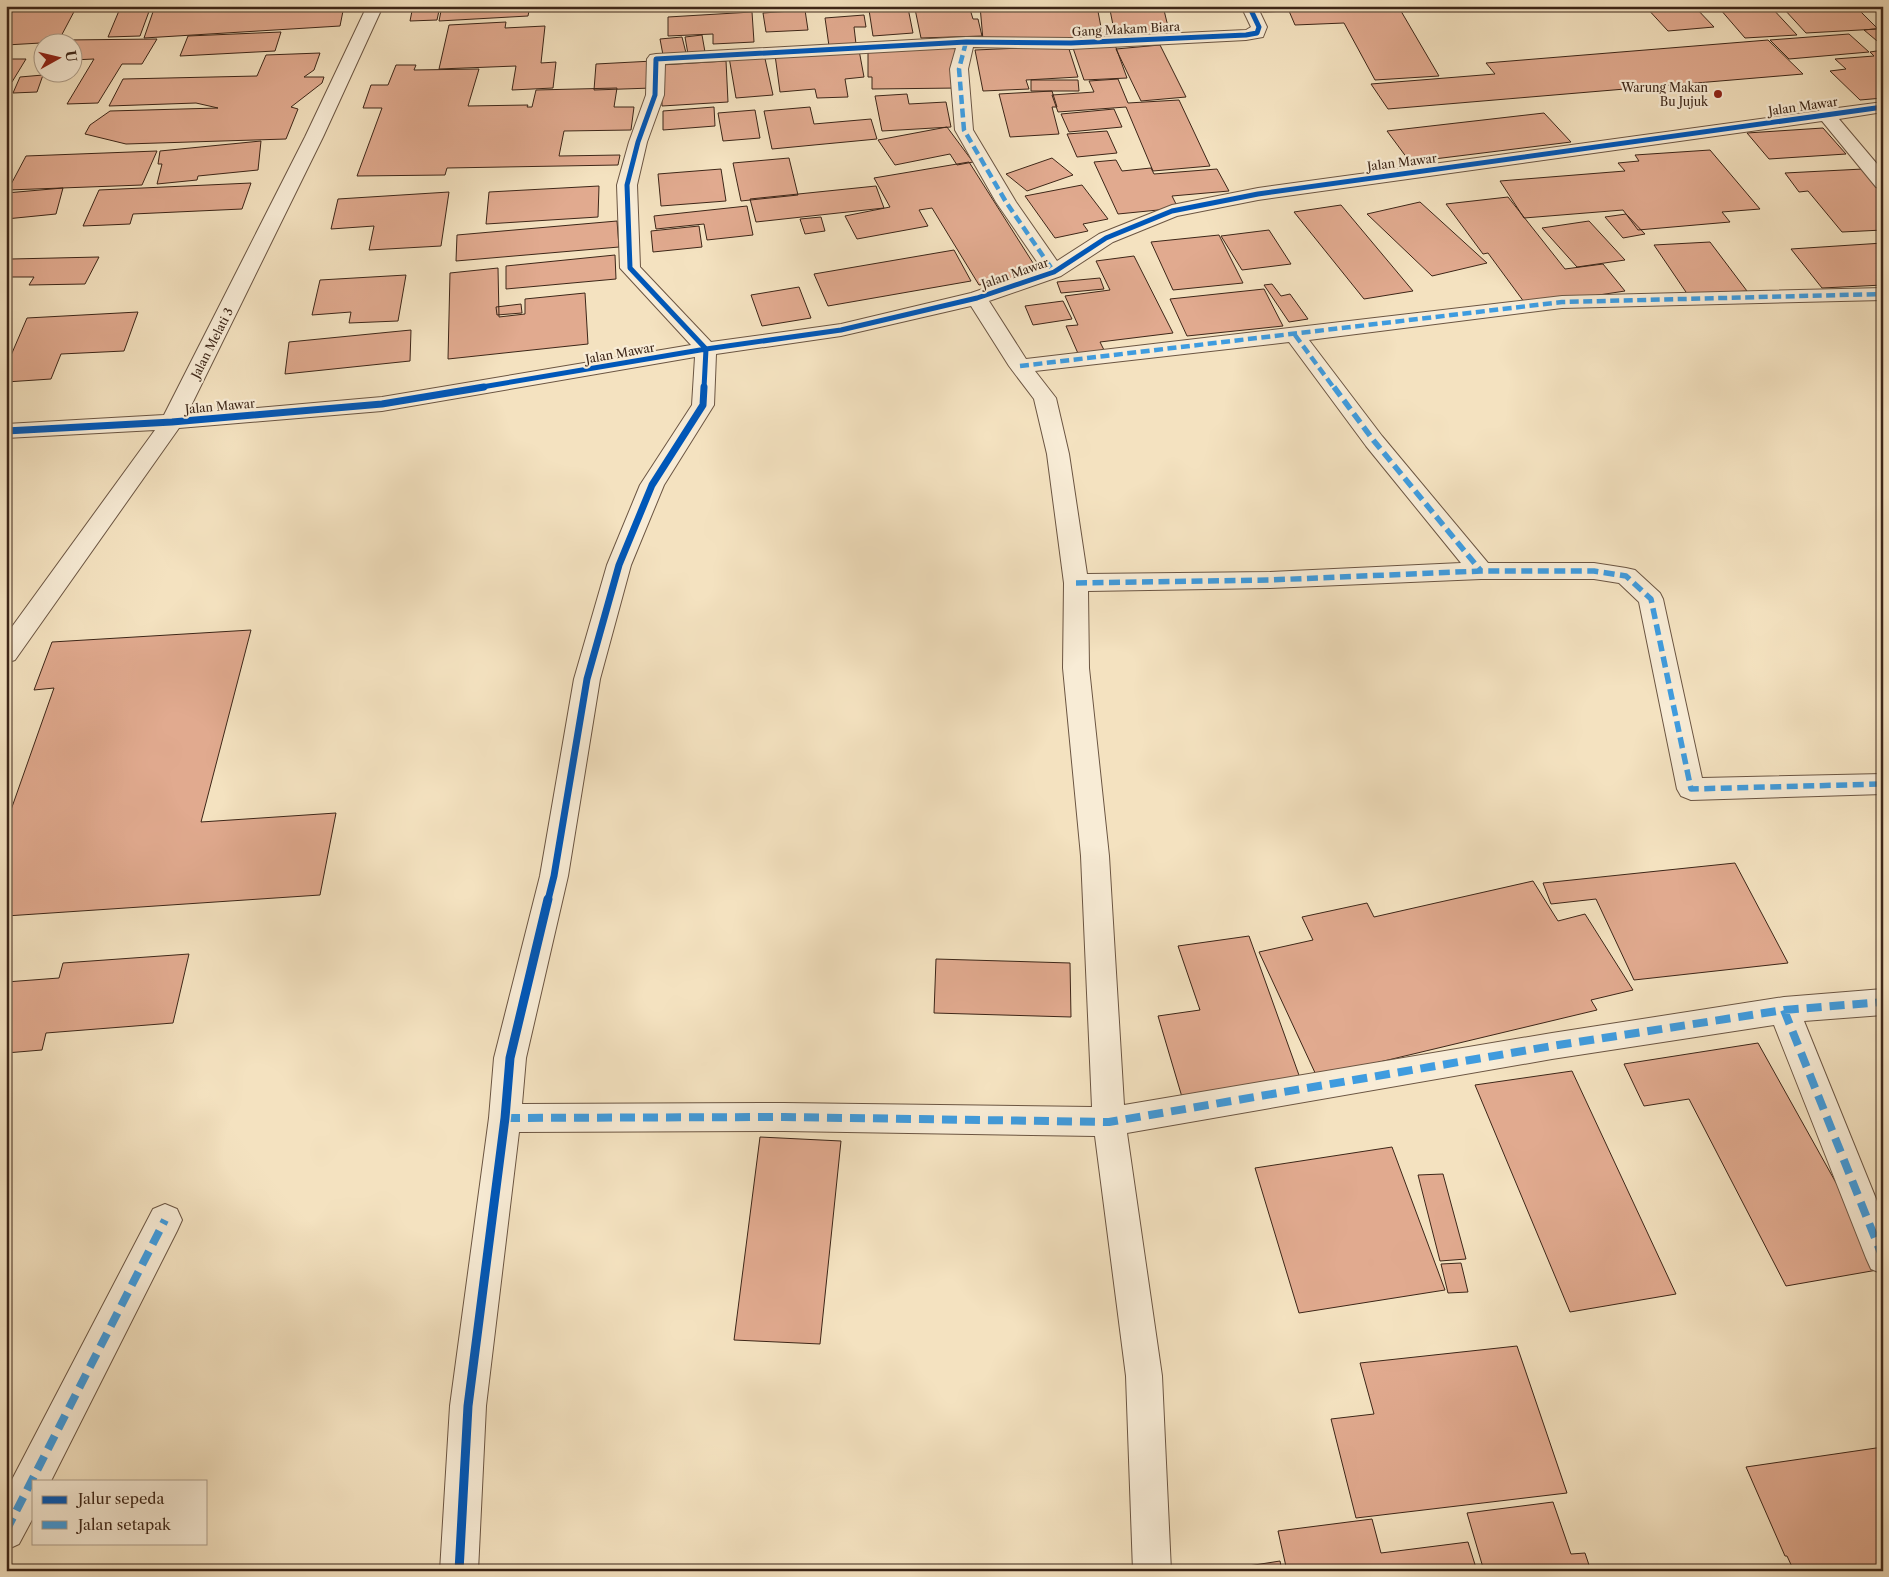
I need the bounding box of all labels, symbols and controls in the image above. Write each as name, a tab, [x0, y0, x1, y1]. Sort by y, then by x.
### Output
street label: Gang Makam Biara	[1071, 19, 1181, 39]
north arrow	[32, 32, 82, 82]
text: U	[61, 49, 81, 64]
place label: Warung Makan Bu Jujuk	[1620, 80, 1709, 109]
marker: Warung Makan Bu Jujuk	[1712, 88, 1724, 100]
street label: Jalan Mawar	[1765, 94, 1839, 119]
street label: Jalan Mawar	[1364, 150, 1438, 174]
street label: Jalan Mawar	[978, 255, 1051, 292]
street label: Jalan Melati 3	[187, 305, 236, 383]
street label: Jalan Mawar	[582, 340, 656, 367]
street label: Jalan Mawar	[182, 395, 256, 417]
legend	[32, 1480, 208, 1544]
text: Jalur sepeda	[76, 1489, 164, 1508]
text: Jalan setapak	[76, 1515, 172, 1534]

